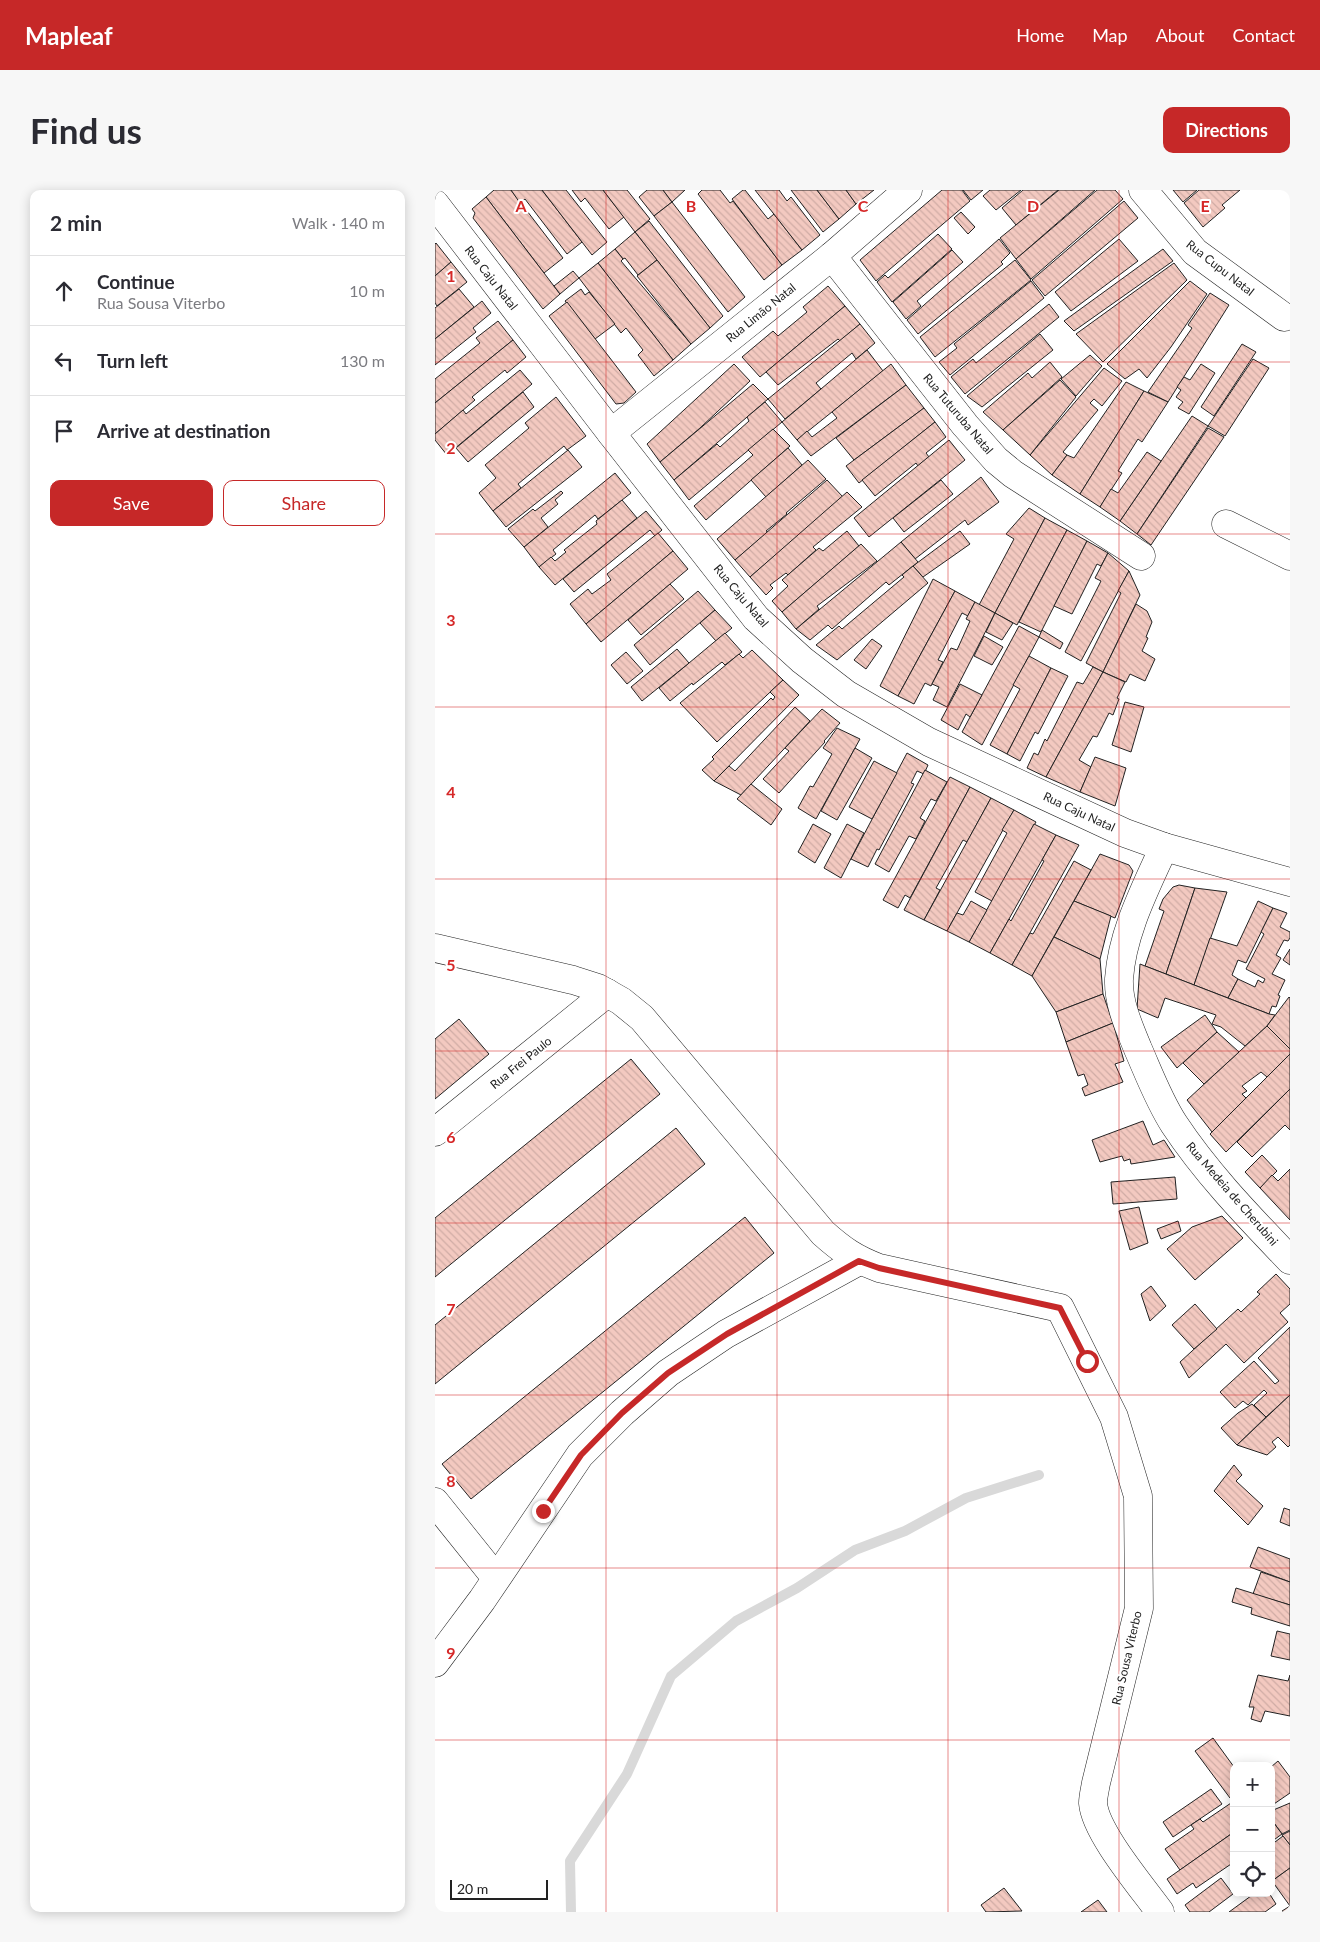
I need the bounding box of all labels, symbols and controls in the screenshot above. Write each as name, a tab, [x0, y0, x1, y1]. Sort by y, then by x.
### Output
text: Mapleaf	[25, 21, 113, 50]
text: Home	[1016, 24, 1064, 46]
text: Map	[1092, 24, 1128, 46]
text: About	[1156, 24, 1205, 46]
text: Contact	[1233, 24, 1295, 46]
button: Directions	[1163, 107, 1290, 153]
text: Find us	[30, 109, 142, 151]
text: A	[514, 196, 527, 215]
text: B	[686, 196, 696, 215]
text: C	[858, 196, 869, 215]
text: D	[1027, 196, 1039, 215]
text: E	[1200, 196, 1210, 215]
text: 2 min	[50, 210, 102, 235]
text: Walk · 140 m	[292, 213, 385, 232]
street label: Rua Cupu Natal	[1183, 236, 1257, 299]
street label: Rua Caju Natal	[462, 243, 521, 313]
text: 1	[446, 266, 456, 285]
text: Continue	[97, 270, 175, 293]
icon: ahead	[50, 277, 78, 305]
street label: Rua Limão Natal	[723, 280, 799, 345]
text: 10 m	[349, 281, 385, 300]
text: Rua Sousa Viterbo	[97, 293, 225, 312]
icon: left	[50, 347, 78, 375]
text: Turn left	[97, 349, 168, 372]
text: 130 m	[340, 351, 385, 370]
street label: Rua Tuturuba Natal	[920, 370, 997, 457]
icon: arrive	[50, 417, 78, 445]
text: Arrive at destination	[97, 419, 270, 442]
text: 2	[446, 438, 456, 457]
button: Save	[50, 480, 213, 526]
button: Share	[223, 480, 385, 526]
street label: Rua Caju Natal	[711, 561, 772, 630]
text: 3	[446, 610, 456, 629]
text: 4	[446, 782, 456, 801]
street label: Rua Caju Natal	[1041, 788, 1118, 835]
text: 5	[446, 955, 456, 974]
street label: Rua Frei Paulo	[487, 1033, 555, 1092]
text: 6	[446, 1127, 456, 1146]
street label: Rua Medeia de Cherubini	[1183, 1139, 1282, 1249]
text: 7	[446, 1299, 456, 1318]
route start	[1076, 1350, 1099, 1373]
text: 8	[446, 1471, 456, 1490]
route end	[532, 1500, 555, 1523]
street label: Rua Sousa Viterbo	[1108, 1609, 1145, 1706]
text: 9	[446, 1643, 456, 1662]
map controls	[1230, 1762, 1275, 1897]
button: +	[1230, 1762, 1275, 1807]
button: −	[1230, 1807, 1275, 1852]
button: locate	[1230, 1852, 1275, 1897]
scale bar	[450, 1877, 547, 1900]
text: 20 m	[457, 1880, 488, 1897]

